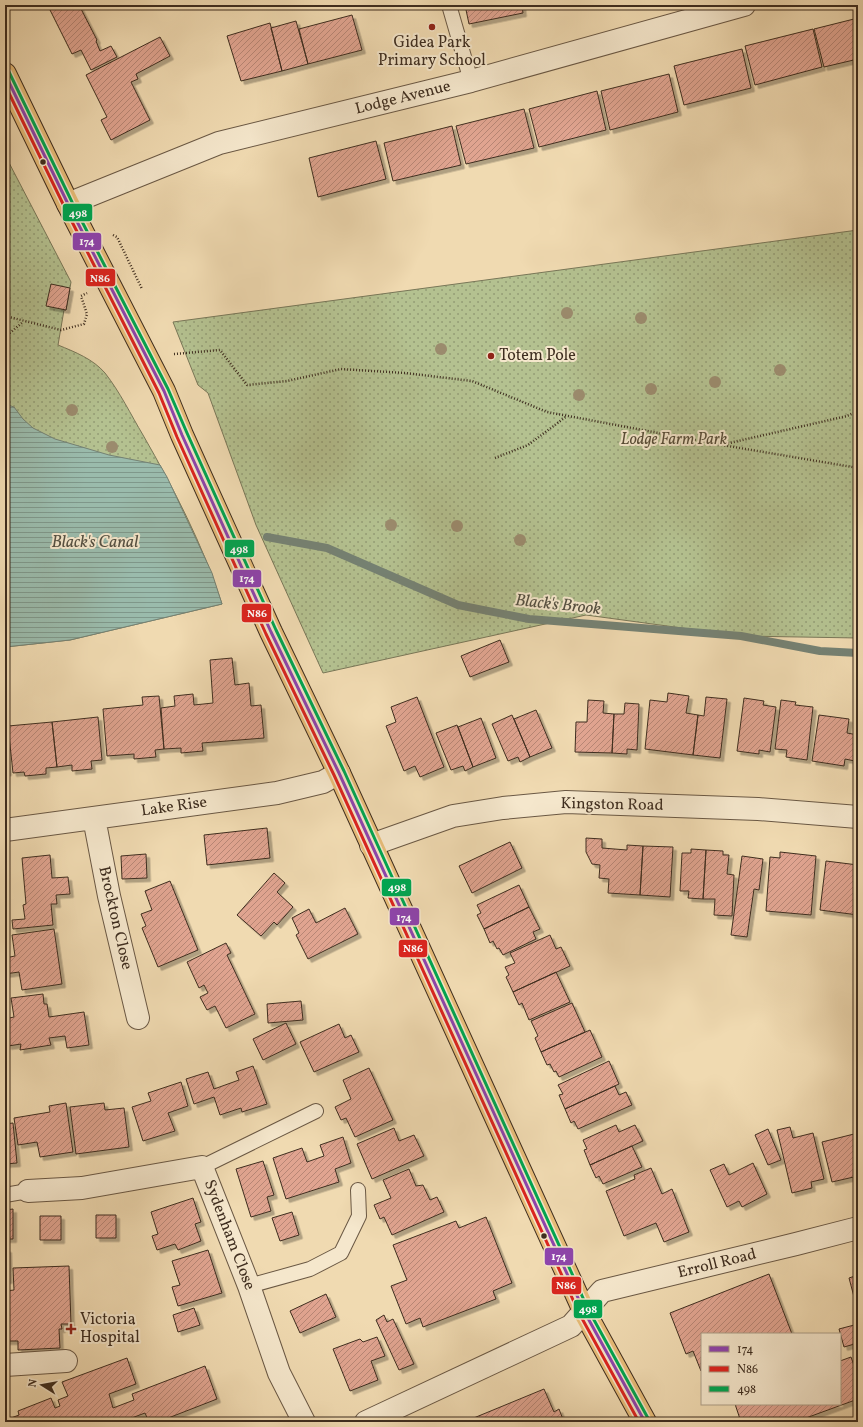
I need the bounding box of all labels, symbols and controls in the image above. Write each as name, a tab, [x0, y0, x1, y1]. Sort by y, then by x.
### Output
marker: Gidea Park Primary School	[427, 22, 437, 32]
place label: Gidea Park Primary School	[378, 32, 486, 72]
street label: Lodge Avenue	[353, 75, 453, 121]
unlabelled marker	[38, 157, 48, 167]
line badge: 498	[62, 203, 93, 222]
text: 498	[69, 207, 87, 222]
line badge: 174	[72, 232, 102, 251]
text: 174	[79, 235, 95, 250]
line badge: N86	[85, 268, 116, 287]
text: N86	[90, 272, 110, 287]
place label: Totem Pole	[499, 345, 576, 367]
marker: Totem Pole	[486, 351, 496, 361]
park label: Lodge Farm Park	[621, 429, 728, 451]
water label: Black's Canal	[52, 531, 138, 554]
line badge: 498	[224, 539, 255, 558]
text: 498	[230, 543, 248, 558]
line badge: 174	[232, 569, 262, 588]
text: 174	[239, 572, 255, 587]
water label: Black's Brook	[514, 589, 602, 621]
line badge: N86	[241, 603, 272, 623]
text: N86	[247, 607, 267, 622]
street label: Lake Rise	[140, 791, 208, 823]
street label: Kingston Road	[560, 793, 664, 817]
street label: Brockton Close	[92, 864, 138, 972]
line badge: 498	[381, 878, 412, 897]
text: 498	[388, 881, 406, 896]
line badge: 174	[389, 907, 420, 926]
text: 174	[396, 911, 412, 926]
line badge: N86	[398, 939, 428, 958]
text: N86	[403, 942, 423, 957]
street label: Sydenham Close	[198, 1177, 260, 1293]
unlabelled marker	[539, 1231, 549, 1241]
street label: Erroll Road	[675, 1244, 759, 1284]
line badge: 174	[544, 1247, 574, 1266]
text: 174	[551, 1250, 567, 1265]
line badge: N86	[551, 1276, 582, 1295]
text: N86	[556, 1279, 576, 1294]
line badge: 498	[573, 1299, 603, 1319]
text: 498	[579, 1303, 597, 1318]
place label: Victoria Hospital	[80, 1309, 140, 1349]
marker: Victoria Hospital	[65, 1323, 77, 1335]
legend	[701, 1333, 841, 1405]
text: 174	[737, 1342, 753, 1358]
text: N86	[737, 1362, 758, 1378]
north arrow	[22, 1365, 62, 1405]
text: N	[26, 1378, 42, 1389]
text: 498	[737, 1382, 756, 1398]

